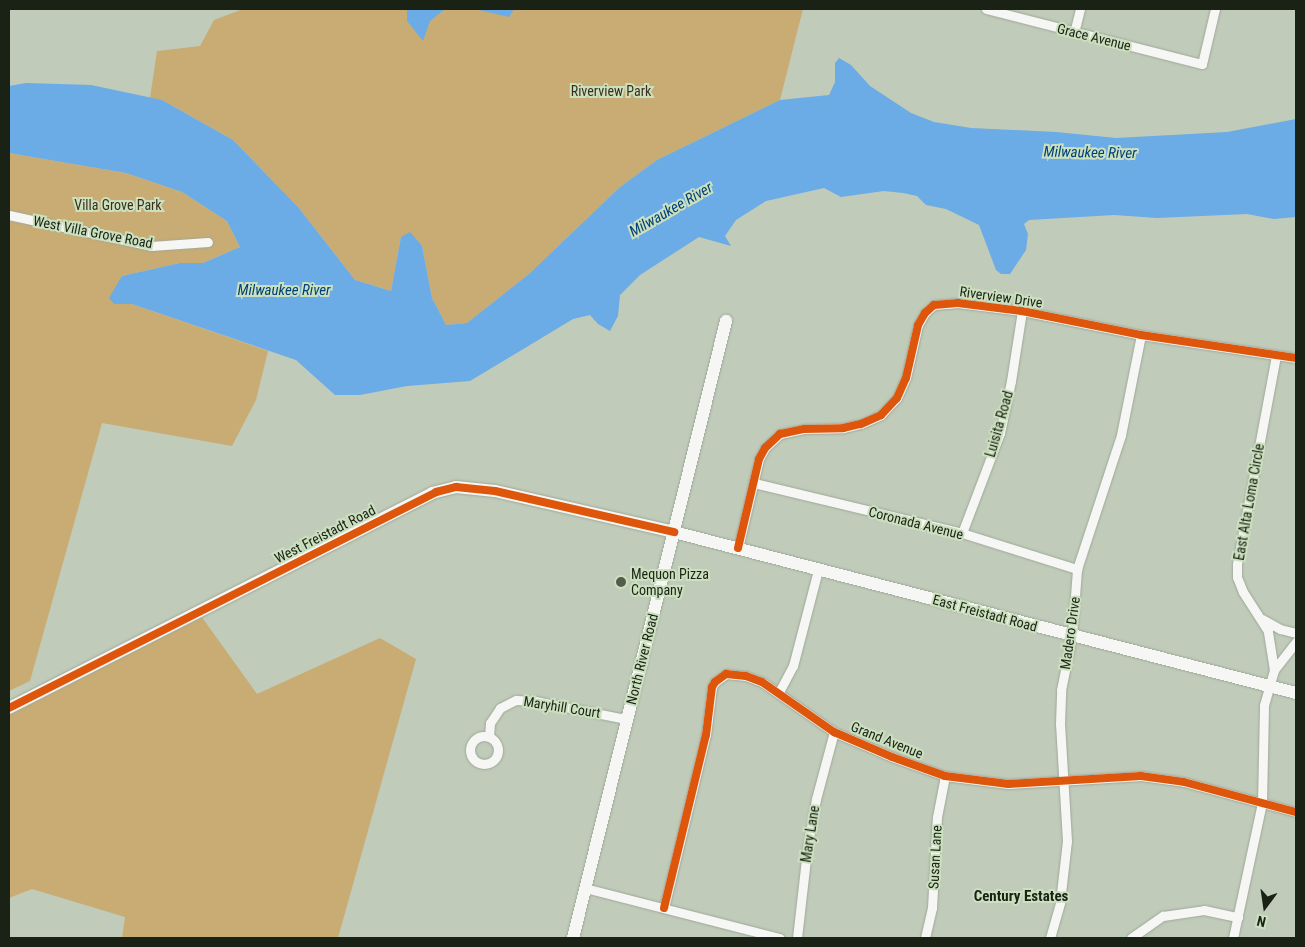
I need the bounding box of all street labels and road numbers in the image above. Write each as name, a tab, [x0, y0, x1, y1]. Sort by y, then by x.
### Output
street label: Grace Avenue	[1055, 20, 1133, 54]
street label: West Villa Grove Road	[32, 212, 154, 252]
street label: Riverview Drive	[958, 283, 1044, 311]
street label: Luisita Road	[982, 389, 1016, 459]
street label: East Alta Loma Circle	[1230, 442, 1268, 562]
street label: West Freistadt Road	[272, 501, 378, 567]
street label: Coronada Avenue	[867, 503, 965, 543]
street label: East Freistadt Road	[931, 591, 1039, 635]
street label: Madero Drive	[1057, 596, 1083, 670]
street label: North River Road	[623, 612, 661, 706]
street label: Maryhill Court	[522, 693, 602, 721]
street label: Grand Avenue	[849, 718, 925, 762]
street label: Mary Lane	[797, 804, 823, 864]
street label: Susan Lane	[925, 825, 945, 889]

